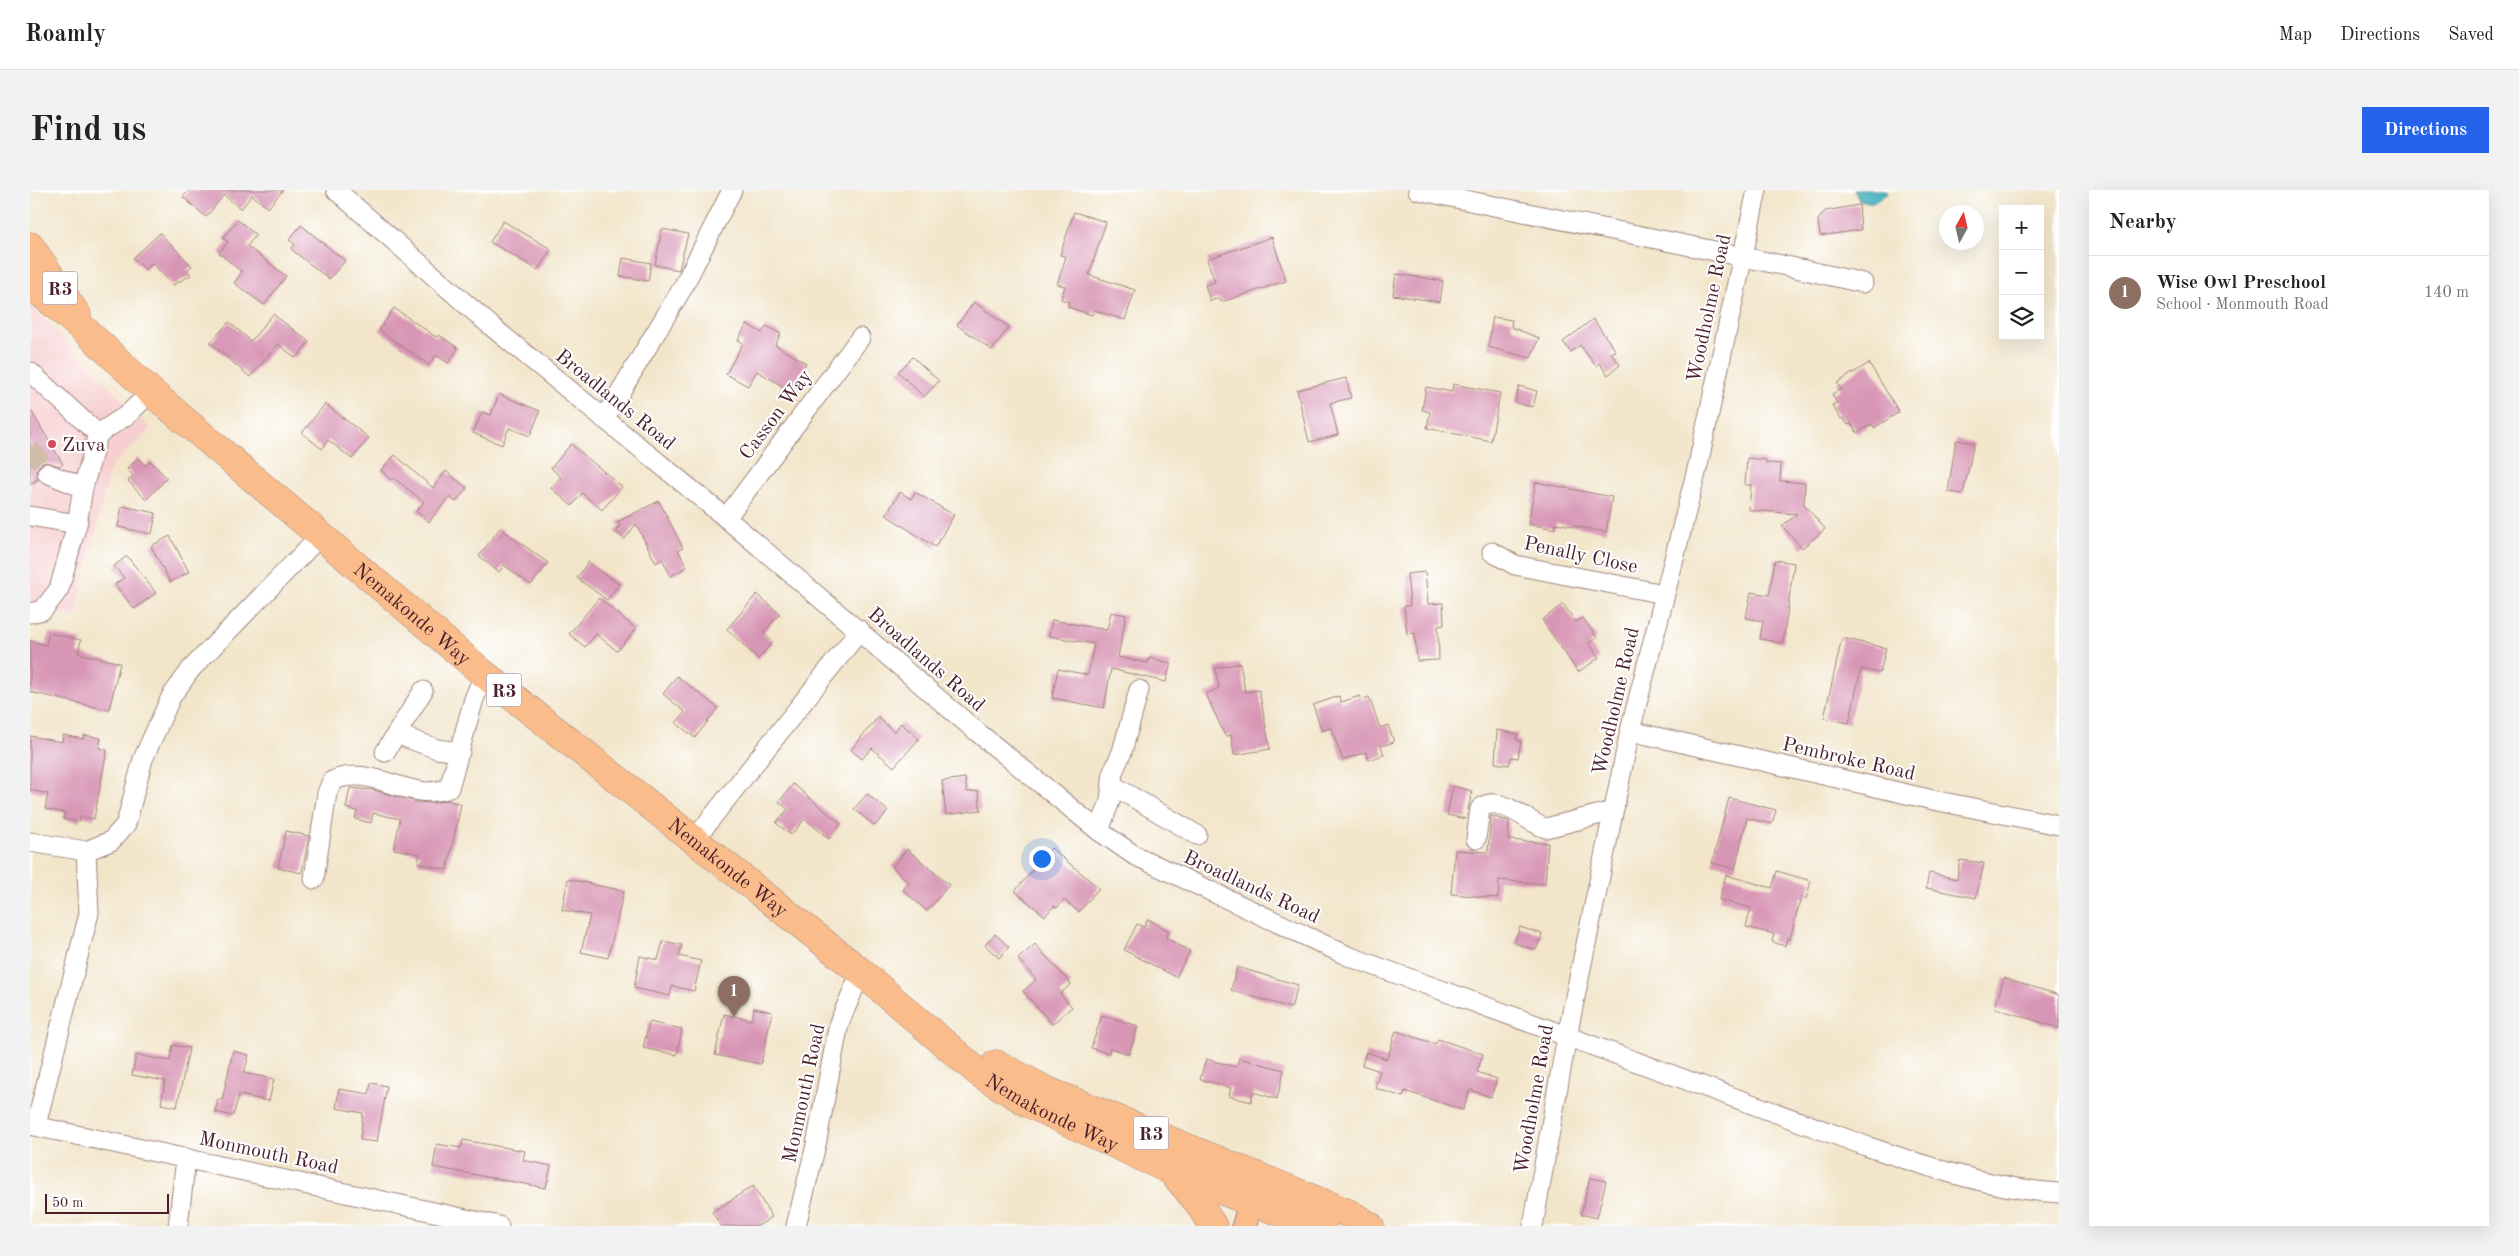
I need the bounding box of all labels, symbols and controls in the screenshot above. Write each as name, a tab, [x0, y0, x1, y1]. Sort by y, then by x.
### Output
text: Roamly	[25, 23, 106, 47]
text: Map	[2279, 26, 2312, 44]
text: Directions	[2340, 26, 2420, 44]
text: Saved	[2448, 26, 2494, 44]
button: Directions	[2362, 107, 2489, 153]
text: Find us	[30, 113, 146, 148]
north arrow	[1939, 205, 1984, 250]
map controls	[1999, 205, 2044, 340]
button: +	[1999, 205, 2044, 250]
text: Nearby	[2109, 212, 2177, 233]
street label: Woodholme Road	[1684, 232, 1735, 384]
button: −	[1999, 250, 2044, 295]
road number: R3	[42, 272, 78, 305]
text: Wise Owl Preschool	[2156, 274, 2326, 293]
text: 1	[2120, 285, 2130, 301]
text: 140 m	[2424, 285, 2469, 301]
button: layers	[1999, 295, 2044, 340]
text: School · Monmouth Road	[2156, 297, 2329, 313]
street label: Broadlands Road	[551, 346, 678, 455]
street label: Casson Way	[736, 366, 817, 464]
place label: Zuva	[62, 436, 106, 456]
marker: Zuva	[46, 438, 58, 450]
street label: Penally Close	[1522, 534, 1639, 578]
street label: Nemakonde Way	[349, 560, 474, 670]
street label: Broadlands Road	[863, 605, 988, 716]
street label: Woodholme Road	[1590, 626, 1644, 777]
road number: R3	[486, 674, 522, 706]
street label: Pembroke Road	[1780, 735, 1917, 785]
street label: Nemakonde Way	[663, 815, 791, 922]
your location	[1029, 846, 1055, 872]
street label: Broadlands Road	[1180, 848, 1322, 928]
pin: 1	[718, 976, 750, 1017]
street label: Monmouth Road	[780, 1022, 829, 1165]
street label: Woodholme Road	[1512, 1023, 1558, 1176]
street label: Nemakonde Way	[981, 1071, 1122, 1157]
road number: R3	[1134, 1116, 1168, 1150]
street label: Monmouth Road	[197, 1129, 340, 1178]
scale bar	[45, 1191, 169, 1214]
text: 50 m	[52, 1196, 83, 1210]

